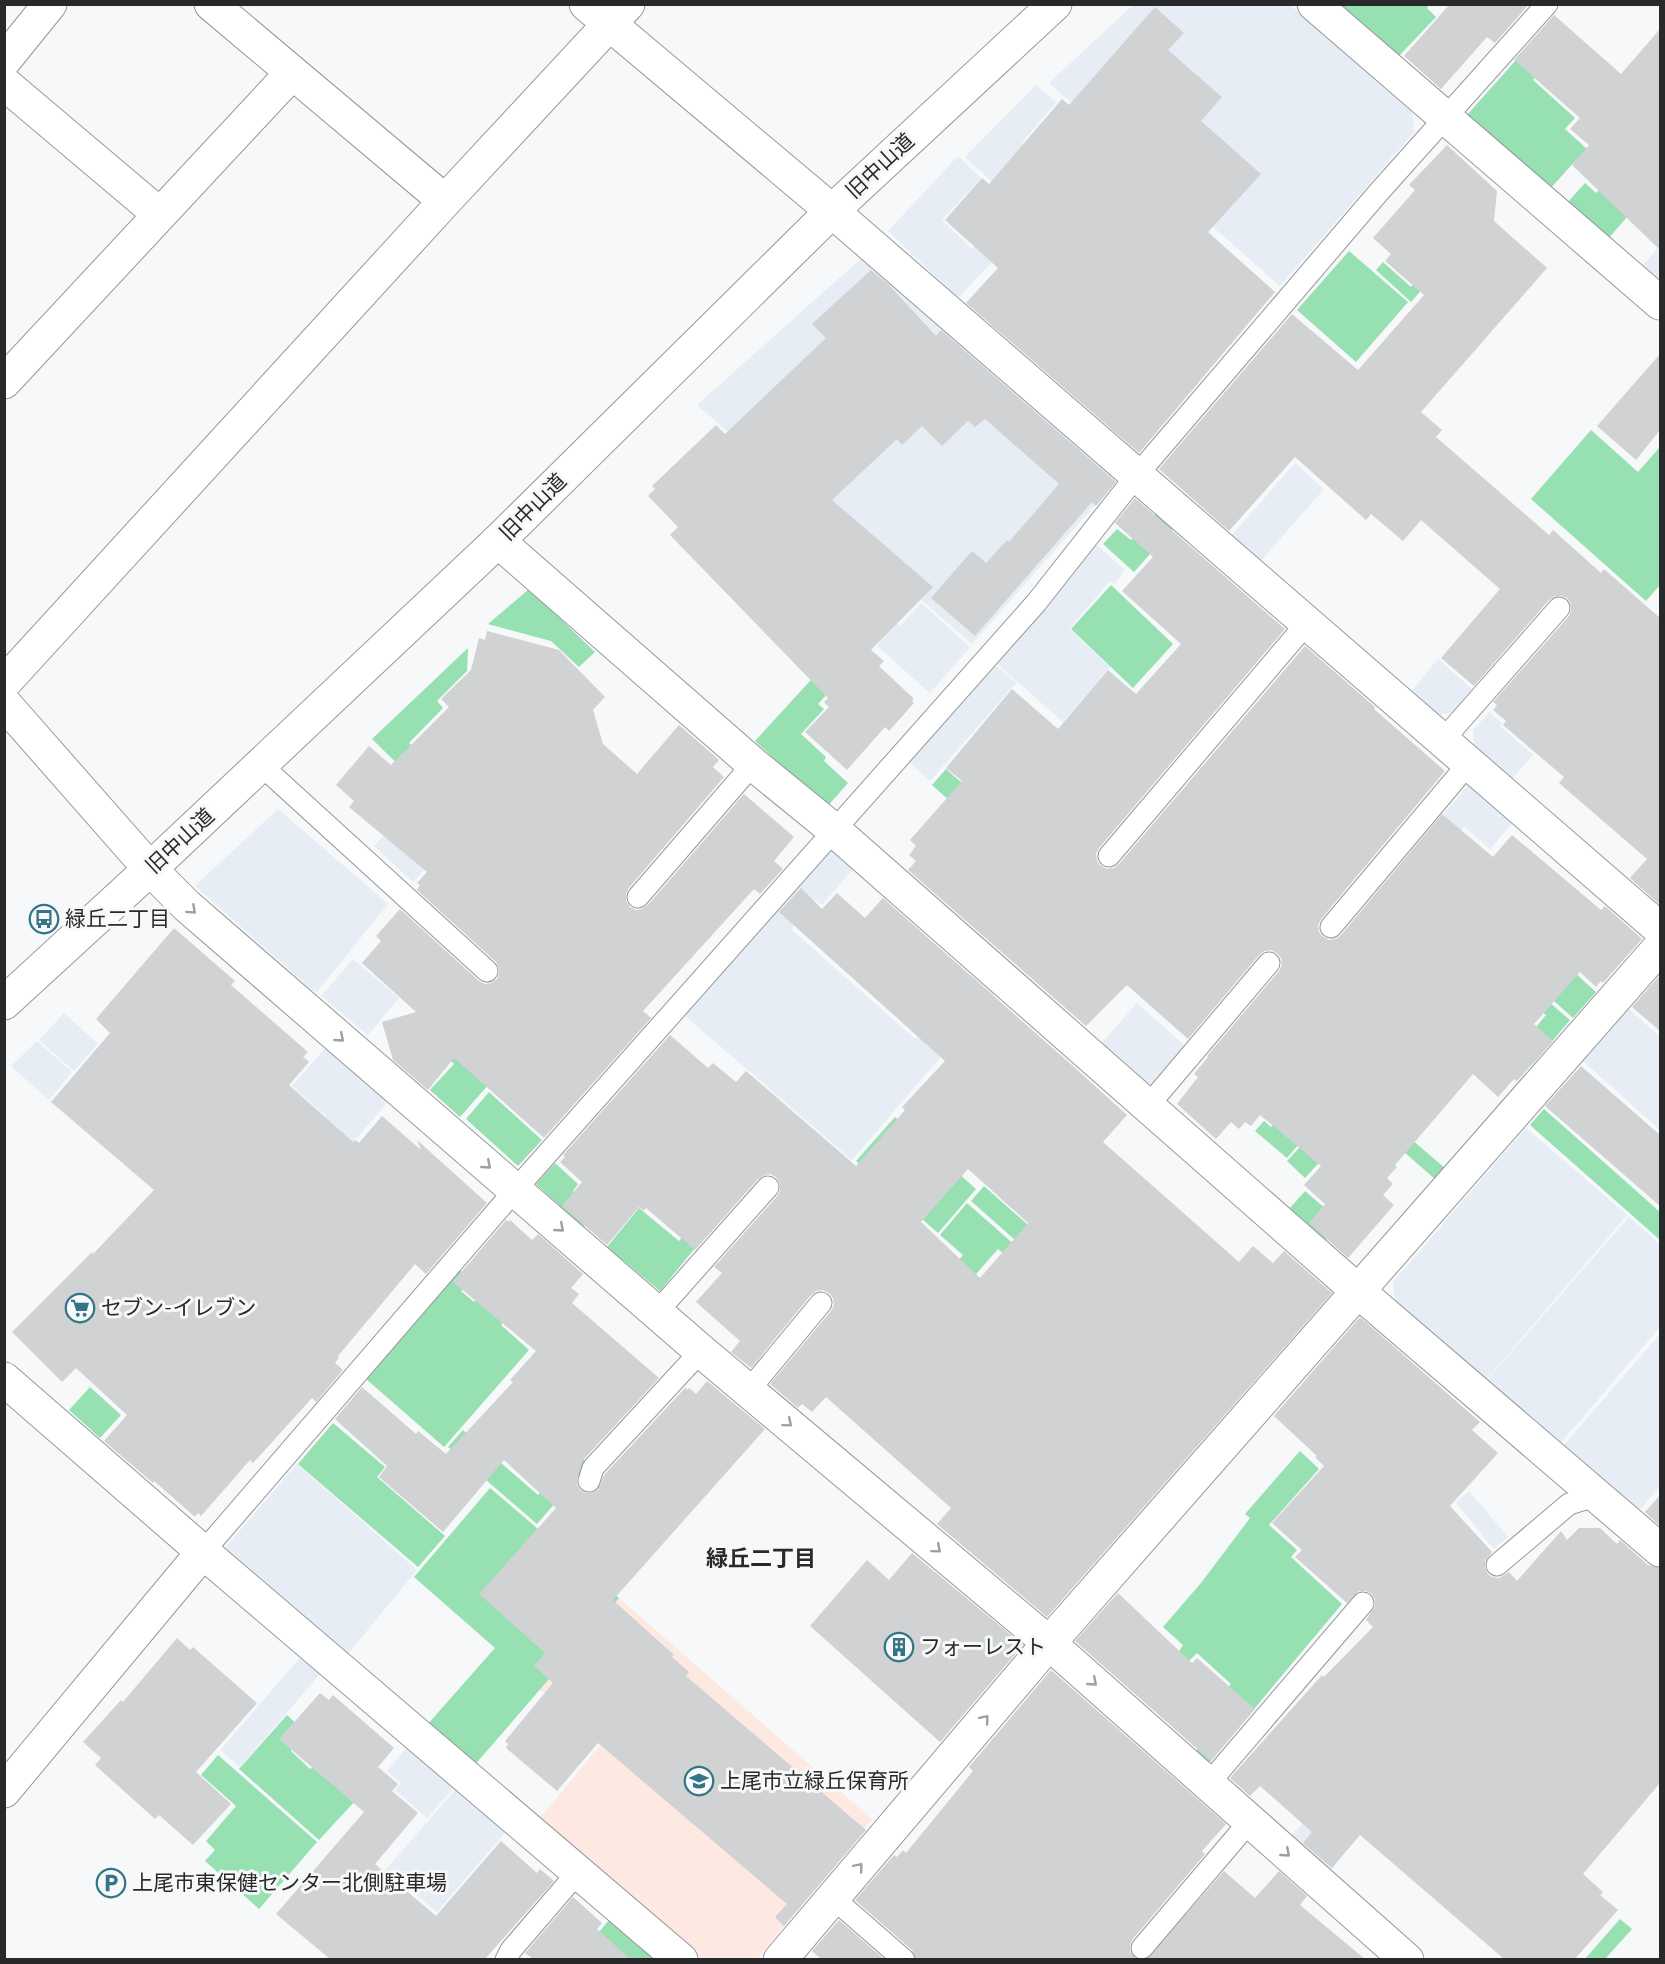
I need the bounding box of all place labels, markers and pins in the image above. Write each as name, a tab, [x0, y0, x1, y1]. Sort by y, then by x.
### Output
bus stop icon: 緑丘二丁目	[28, 903, 60, 935]
place label: 緑丘二丁目	[65, 905, 170, 931]
supermarket icon: セブン-イレブン	[64, 1292, 96, 1324]
place label: セブン-イレブン	[101, 1294, 256, 1320]
building icon: フォーレスト	[883, 1631, 915, 1663]
place label: フォーレスト	[920, 1633, 1046, 1659]
school or university icon: 上尾市立緑丘保育所	[683, 1765, 715, 1797]
place label: 上尾市立緑丘保育所	[720, 1767, 909, 1793]
parking icon: 上尾市東保健センター北側駐車場	[95, 1867, 127, 1899]
place label: 上尾市東保健センター北側駐車場	[132, 1869, 447, 1895]

